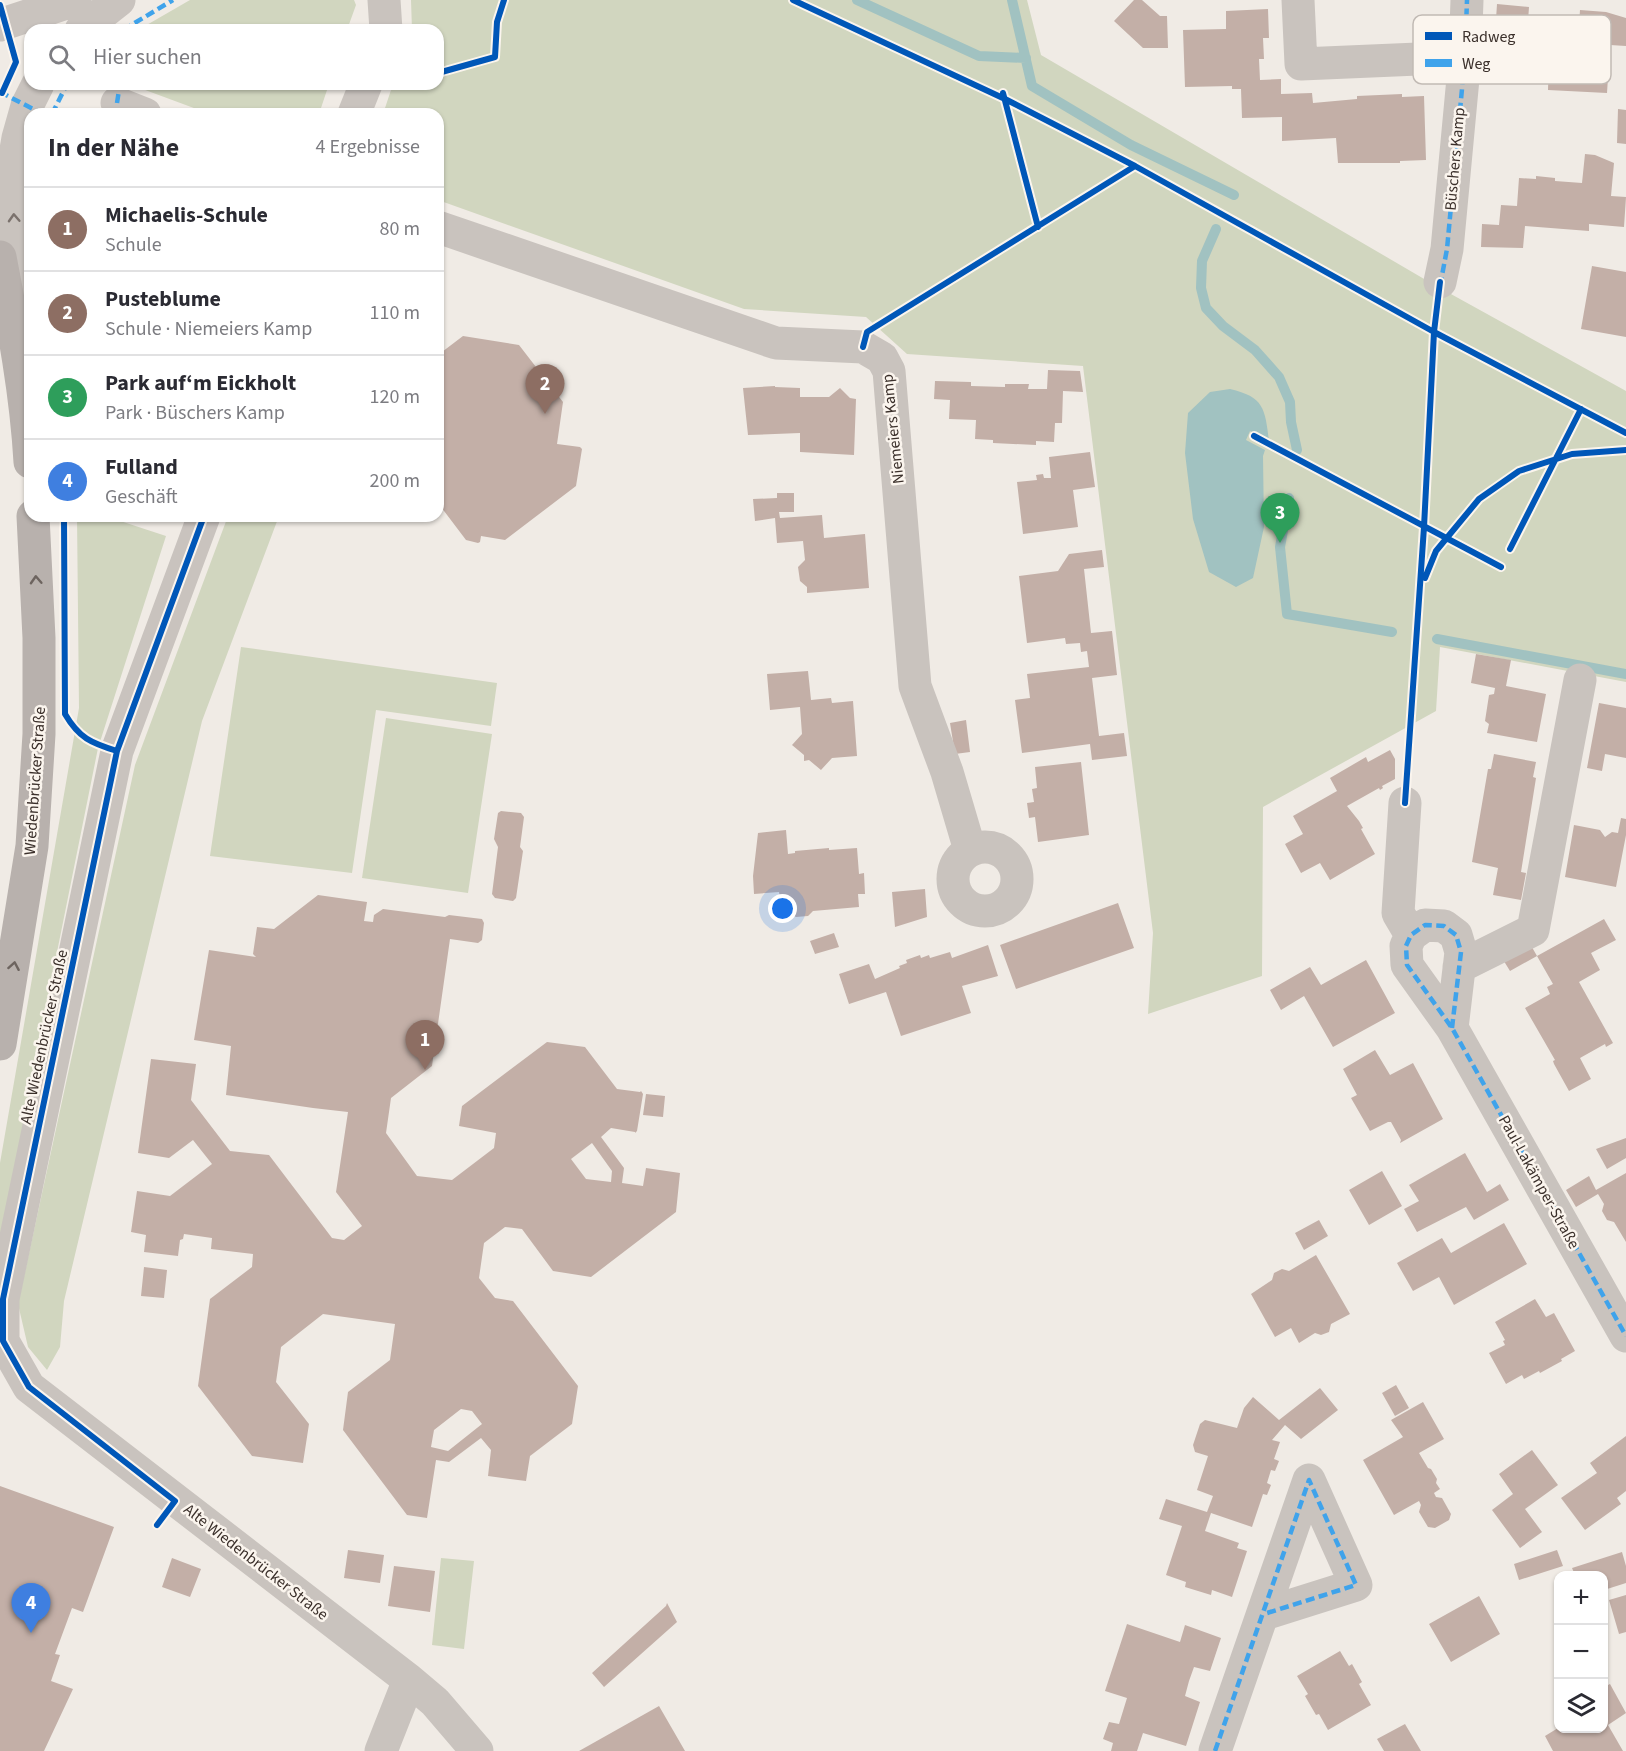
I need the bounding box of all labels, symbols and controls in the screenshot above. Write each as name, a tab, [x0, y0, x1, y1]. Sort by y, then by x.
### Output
legend	[1413, 15, 1611, 84]
search box	[24, 24, 444, 90]
text: Radweg	[1462, 26, 1515, 48]
icon: search	[45, 41, 78, 74]
text: Hier suchen	[93, 41, 202, 73]
text: Weg	[1462, 53, 1490, 75]
street label: Büschers Kamp	[1440, 106, 1470, 212]
text: In der Nähe	[48, 129, 179, 166]
text: 4 Ergebnisse	[315, 133, 420, 161]
text: Michaelis-Schule	[105, 199, 268, 231]
one-way arrow	[7, 213, 20, 222]
text: 1	[62, 215, 73, 243]
text: 80 m	[380, 215, 420, 243]
text: Schule	[105, 231, 162, 259]
text: Pusteblume	[105, 283, 221, 315]
text: 2	[62, 299, 73, 327]
text: 110 m	[370, 299, 420, 327]
text: Schule · Niemeiers Kamp	[105, 315, 312, 343]
pin: 2	[526, 364, 564, 414]
text: Park auf‘m Eickholt	[105, 367, 296, 399]
street label: Niemeiers Kamp	[876, 373, 910, 485]
text: 3	[62, 383, 73, 411]
text: 120 m	[370, 383, 420, 411]
text: Park · Büschers Kamp	[105, 399, 285, 427]
text: Fulland	[105, 451, 178, 483]
text: 4	[62, 467, 73, 495]
text: 200 m	[370, 467, 420, 495]
text: Geschäft	[105, 483, 178, 511]
pin: 3	[1260, 494, 1300, 543]
one-way arrow	[30, 575, 43, 584]
street label: Wiedenbrücker Straße	[19, 706, 51, 856]
your location	[768, 894, 797, 923]
street label: Alte Wiedenbrücker Straße	[15, 948, 73, 1126]
one-way arrow	[7, 961, 20, 971]
pin: 1	[406, 1020, 444, 1070]
street label: Paul-Lakämper-Straße	[1493, 1111, 1585, 1253]
street label: Alte Wiedenbrücker Straße	[179, 1499, 333, 1625]
map controls	[1554, 1571, 1608, 1733]
button: +	[1554, 1571, 1608, 1625]
pin: 4	[12, 1584, 51, 1633]
button: −	[1554, 1625, 1608, 1679]
button: layers	[1554, 1679, 1608, 1733]

